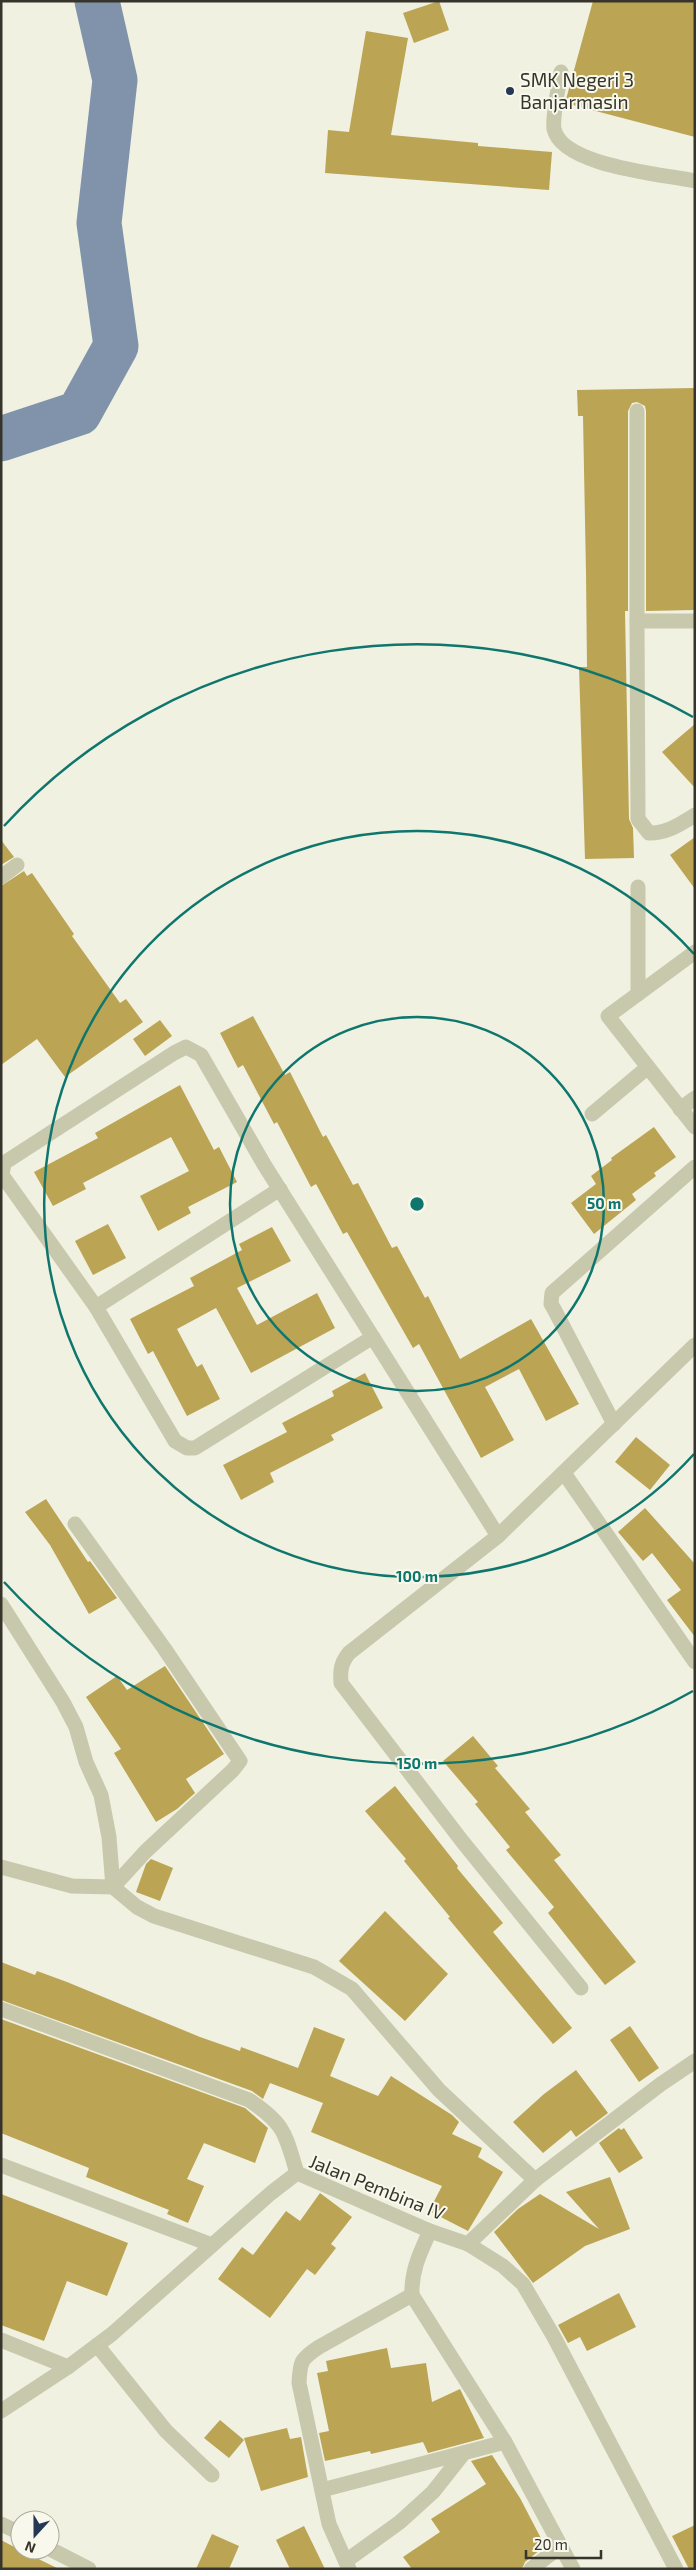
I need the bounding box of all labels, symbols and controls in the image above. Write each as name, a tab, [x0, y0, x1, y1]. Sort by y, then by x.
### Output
place label: SMK Negeri 3 Banjarmasin	[520, 68, 634, 113]
marker: SMK Negeri 3 Banjarmasin	[504, 85, 516, 97]
text: 50 m	[587, 1194, 621, 1212]
centre of rings	[408, 1195, 426, 1213]
text: 100 m	[396, 1567, 438, 1585]
text: 150 m	[397, 1754, 437, 1772]
street label: Jalan Pembina IV	[306, 2149, 449, 2224]
north arrow	[10, 2510, 60, 2560]
scale bar	[526, 2528, 601, 2560]
text: 20 m	[534, 2535, 568, 2553]
text: N	[22, 2538, 38, 2557]

